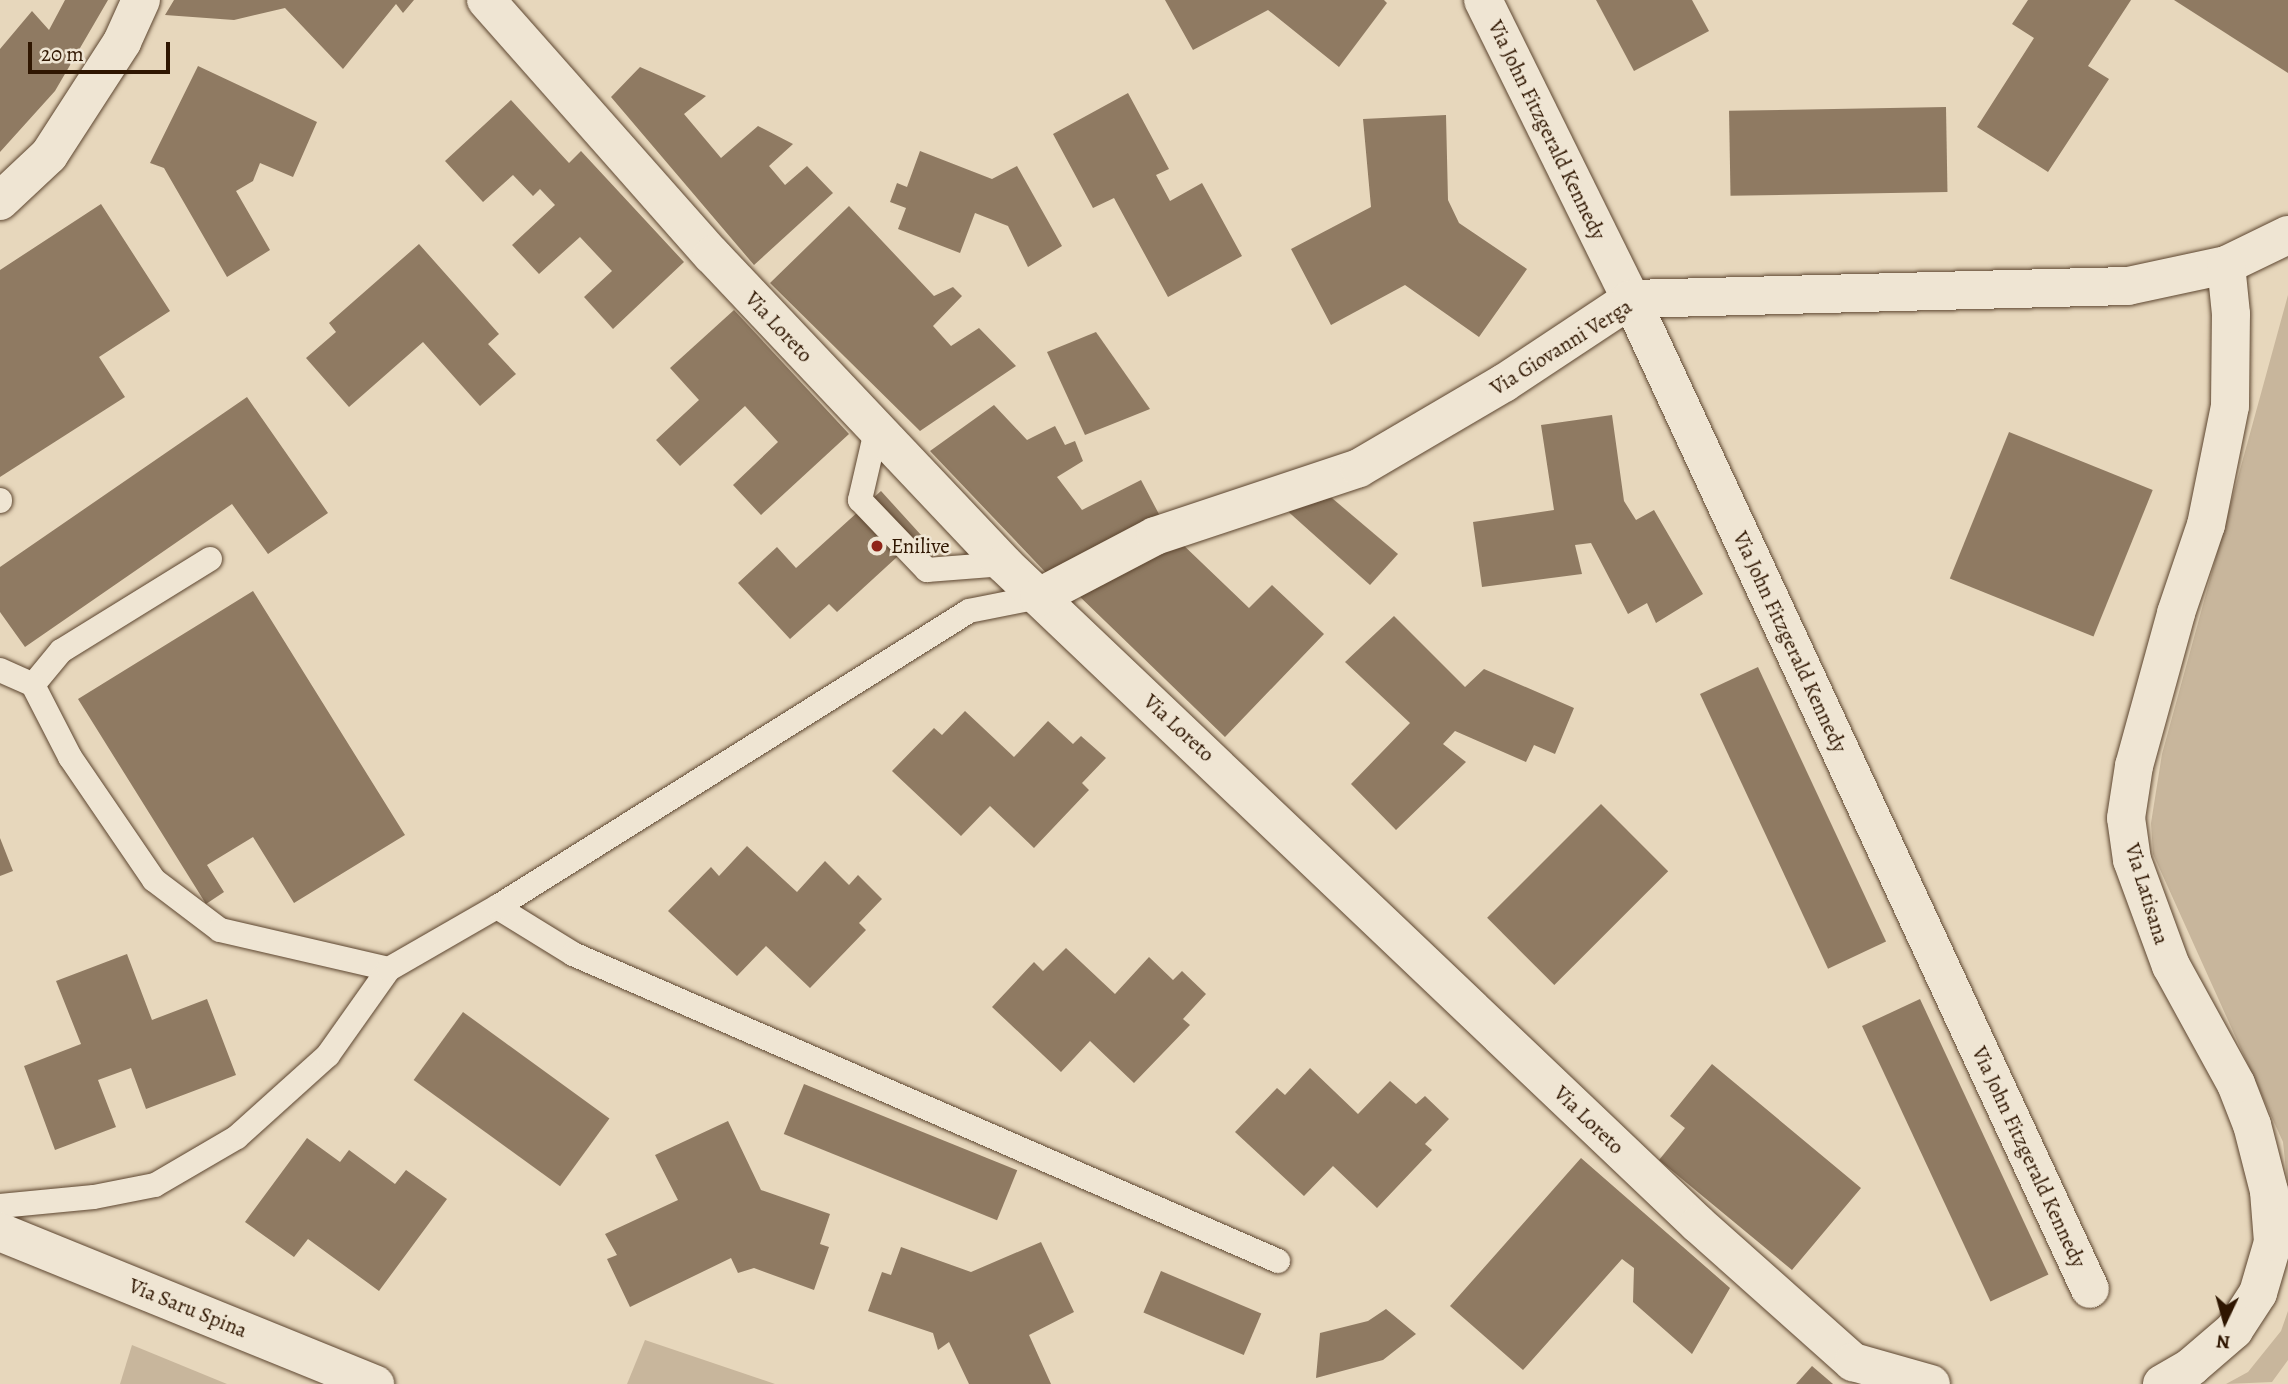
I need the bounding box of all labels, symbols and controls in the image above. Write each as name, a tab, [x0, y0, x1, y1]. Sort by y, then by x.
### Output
street label: Via John Fitzgerald Kennedy	[1483, 16, 1611, 244]
scale bar	[32, 28, 173, 72]
text: 20 m	[41, 40, 84, 68]
street label: Via Loreto	[740, 286, 818, 368]
street label: Via Giovanni Verga	[1486, 293, 1636, 401]
street label: Via John Fitzgerald Kennedy	[1728, 527, 1852, 757]
place label: Enilive	[891, 533, 950, 559]
marker: Enilive	[869, 538, 885, 554]
street label: Via Loreto	[1138, 689, 1220, 767]
street label: Via Latisana	[2120, 840, 2174, 948]
street label: Via John Fitzgerald Kennedy	[1967, 1042, 2091, 1272]
street label: Via Loreto	[1549, 1081, 1629, 1159]
street label: Via Saru Spina	[125, 1273, 251, 1343]
north arrow	[2190, 1286, 2260, 1356]
text: N	[2215, 1328, 2231, 1355]

